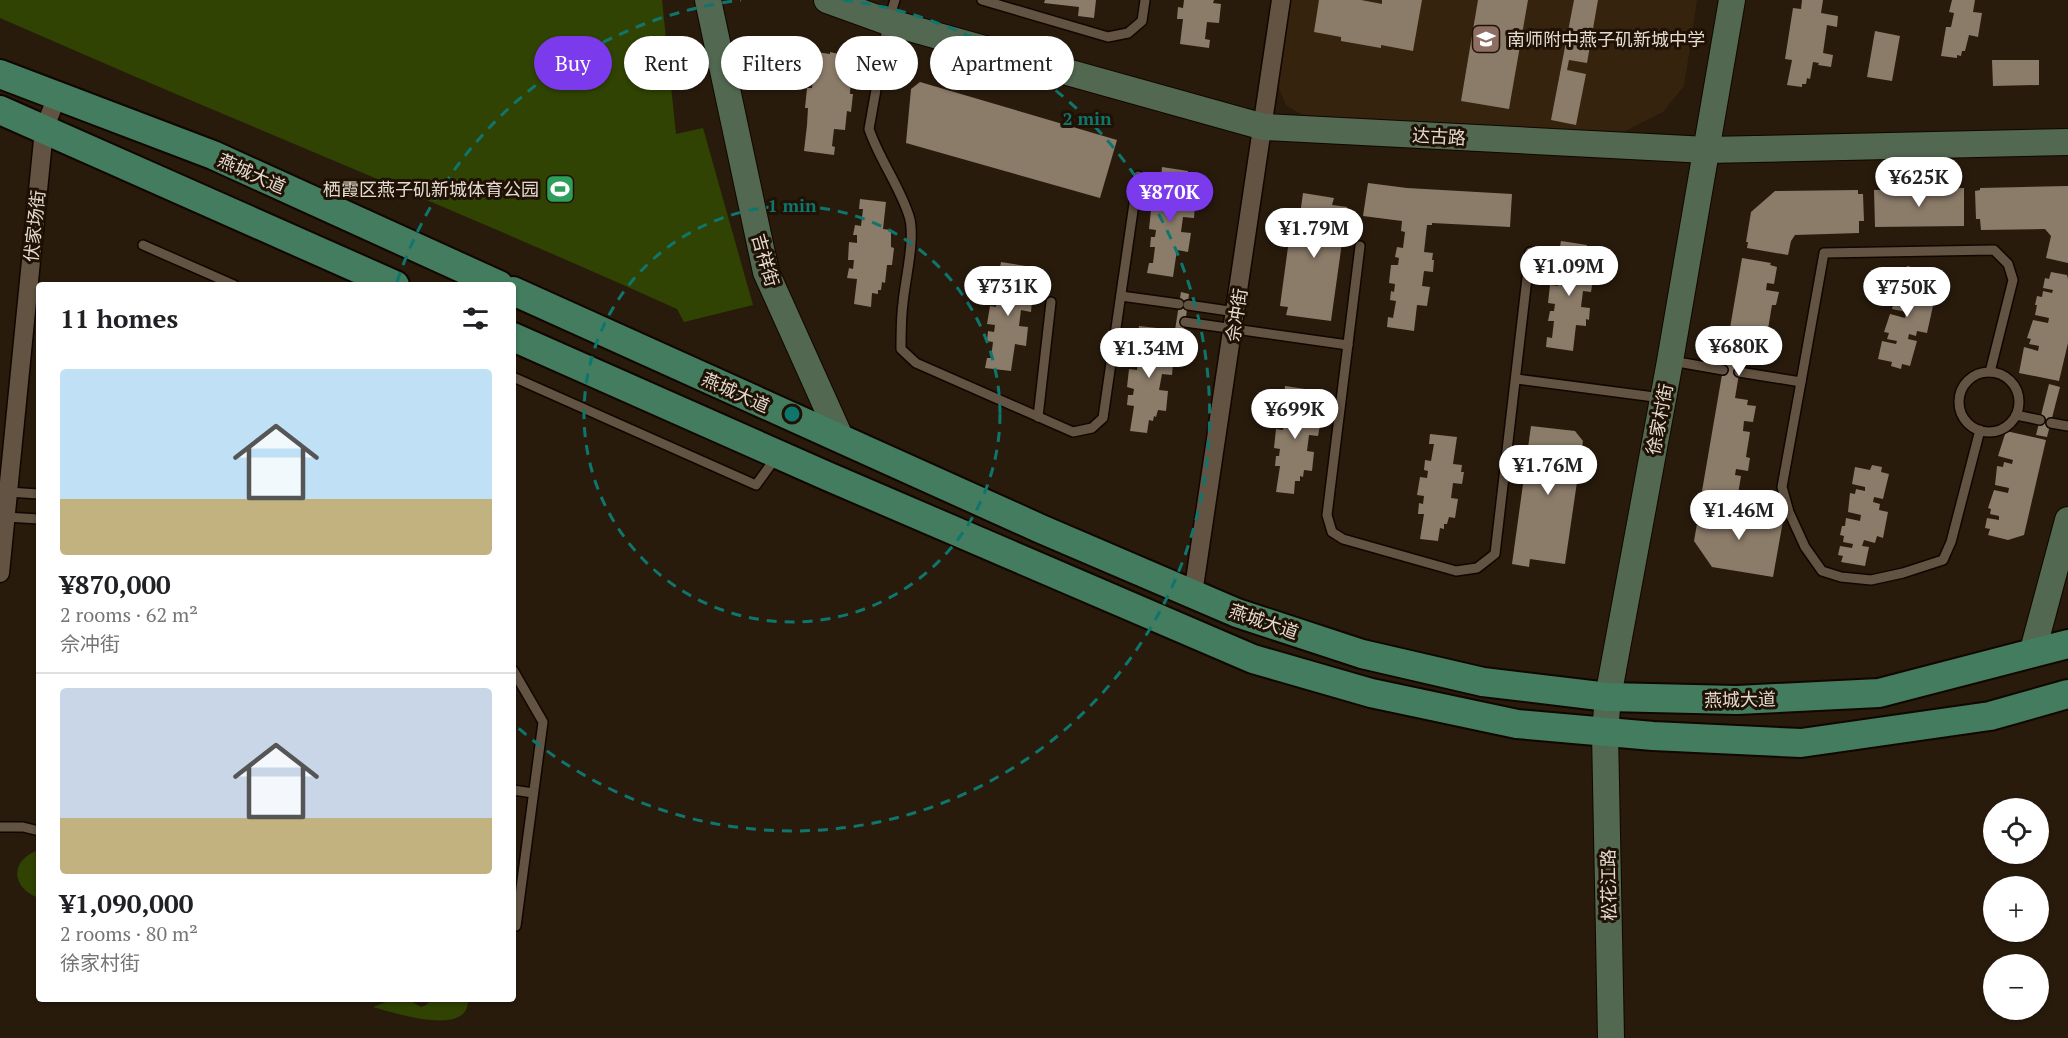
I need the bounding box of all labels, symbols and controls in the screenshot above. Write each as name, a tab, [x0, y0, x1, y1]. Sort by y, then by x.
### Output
school or university icon: 南师附中燕子矶新城中学	[1470, 23, 1502, 55]
place label: 南师附中燕子矶新城中学	[1507, 27, 1705, 51]
chip: Buy	[534, 36, 612, 90]
chip: Rent	[624, 36, 709, 90]
chip: Filters	[721, 36, 823, 90]
chip: New	[835, 36, 918, 90]
chip: Apartment	[930, 36, 1074, 90]
text: 2 min	[1062, 106, 1112, 130]
street label: 达古路	[1411, 123, 1467, 149]
street label: 燕城大道	[214, 147, 290, 199]
pin: ¥625K	[1877, 157, 1961, 208]
text: ¥625K	[1889, 163, 1949, 190]
pin: ¥870K	[1128, 172, 1212, 223]
sports icon: 栖霞区燕子矶新城体育公园	[544, 173, 576, 205]
place label: 栖霞区燕子矶新城体育公园	[323, 177, 539, 201]
text: ¥870K	[1140, 178, 1200, 205]
street label: 伏家场街	[18, 189, 50, 263]
text: 1 min	[767, 193, 817, 217]
pin: ¥1.79M	[1265, 208, 1363, 259]
text: ¥1.79M	[1279, 214, 1349, 241]
street label: 吉祥街	[747, 231, 785, 289]
pin: ¥1.09M	[1520, 246, 1618, 297]
text: ¥1.09M	[1534, 252, 1604, 279]
pin: ¥731K	[966, 266, 1050, 317]
pin: ¥750K	[1865, 267, 1949, 318]
text: ¥731K	[978, 272, 1038, 299]
text: ¥750K	[1877, 273, 1937, 300]
street label: 佘冲街	[1220, 286, 1252, 344]
text: 11 homes	[60, 301, 178, 335]
icon: filters	[459, 302, 492, 335]
pin: ¥680K	[1697, 326, 1781, 377]
pin: ¥1.34M	[1100, 328, 1198, 379]
text: ¥680K	[1709, 332, 1769, 359]
text: ¥1.34M	[1114, 334, 1184, 361]
street label: 燕城大道	[698, 366, 774, 418]
street label: 徐家村街	[1640, 381, 1678, 457]
pin: ¥699K	[1253, 389, 1337, 440]
text: ¥699K	[1265, 395, 1325, 422]
centre of rings	[782, 404, 802, 424]
icon: home	[222, 408, 330, 516]
pin: ¥1.76M	[1499, 445, 1597, 496]
text: ¥1.76M	[1513, 451, 1583, 478]
pin: ¥1.46M	[1690, 490, 1788, 541]
text: ¥1.46M	[1704, 496, 1774, 523]
text: ¥870,000	[60, 567, 171, 601]
street label: 燕城大道	[1226, 598, 1302, 644]
text: 2 rooms · 62 m²	[60, 601, 198, 628]
text: 佘冲街	[60, 630, 120, 657]
street label: 燕城大道	[1704, 686, 1776, 712]
icon: home	[222, 727, 330, 835]
map controls	[1983, 798, 2049, 1020]
button: locate	[1983, 798, 2049, 864]
street label: 松花江路	[1595, 849, 1621, 921]
button: +	[1983, 876, 2049, 942]
text: ¥1,090,000	[60, 886, 193, 920]
text: 2 rooms · 80 m²	[60, 920, 198, 947]
text: 徐家村街	[60, 949, 140, 976]
button: −	[1983, 954, 2049, 1020]

